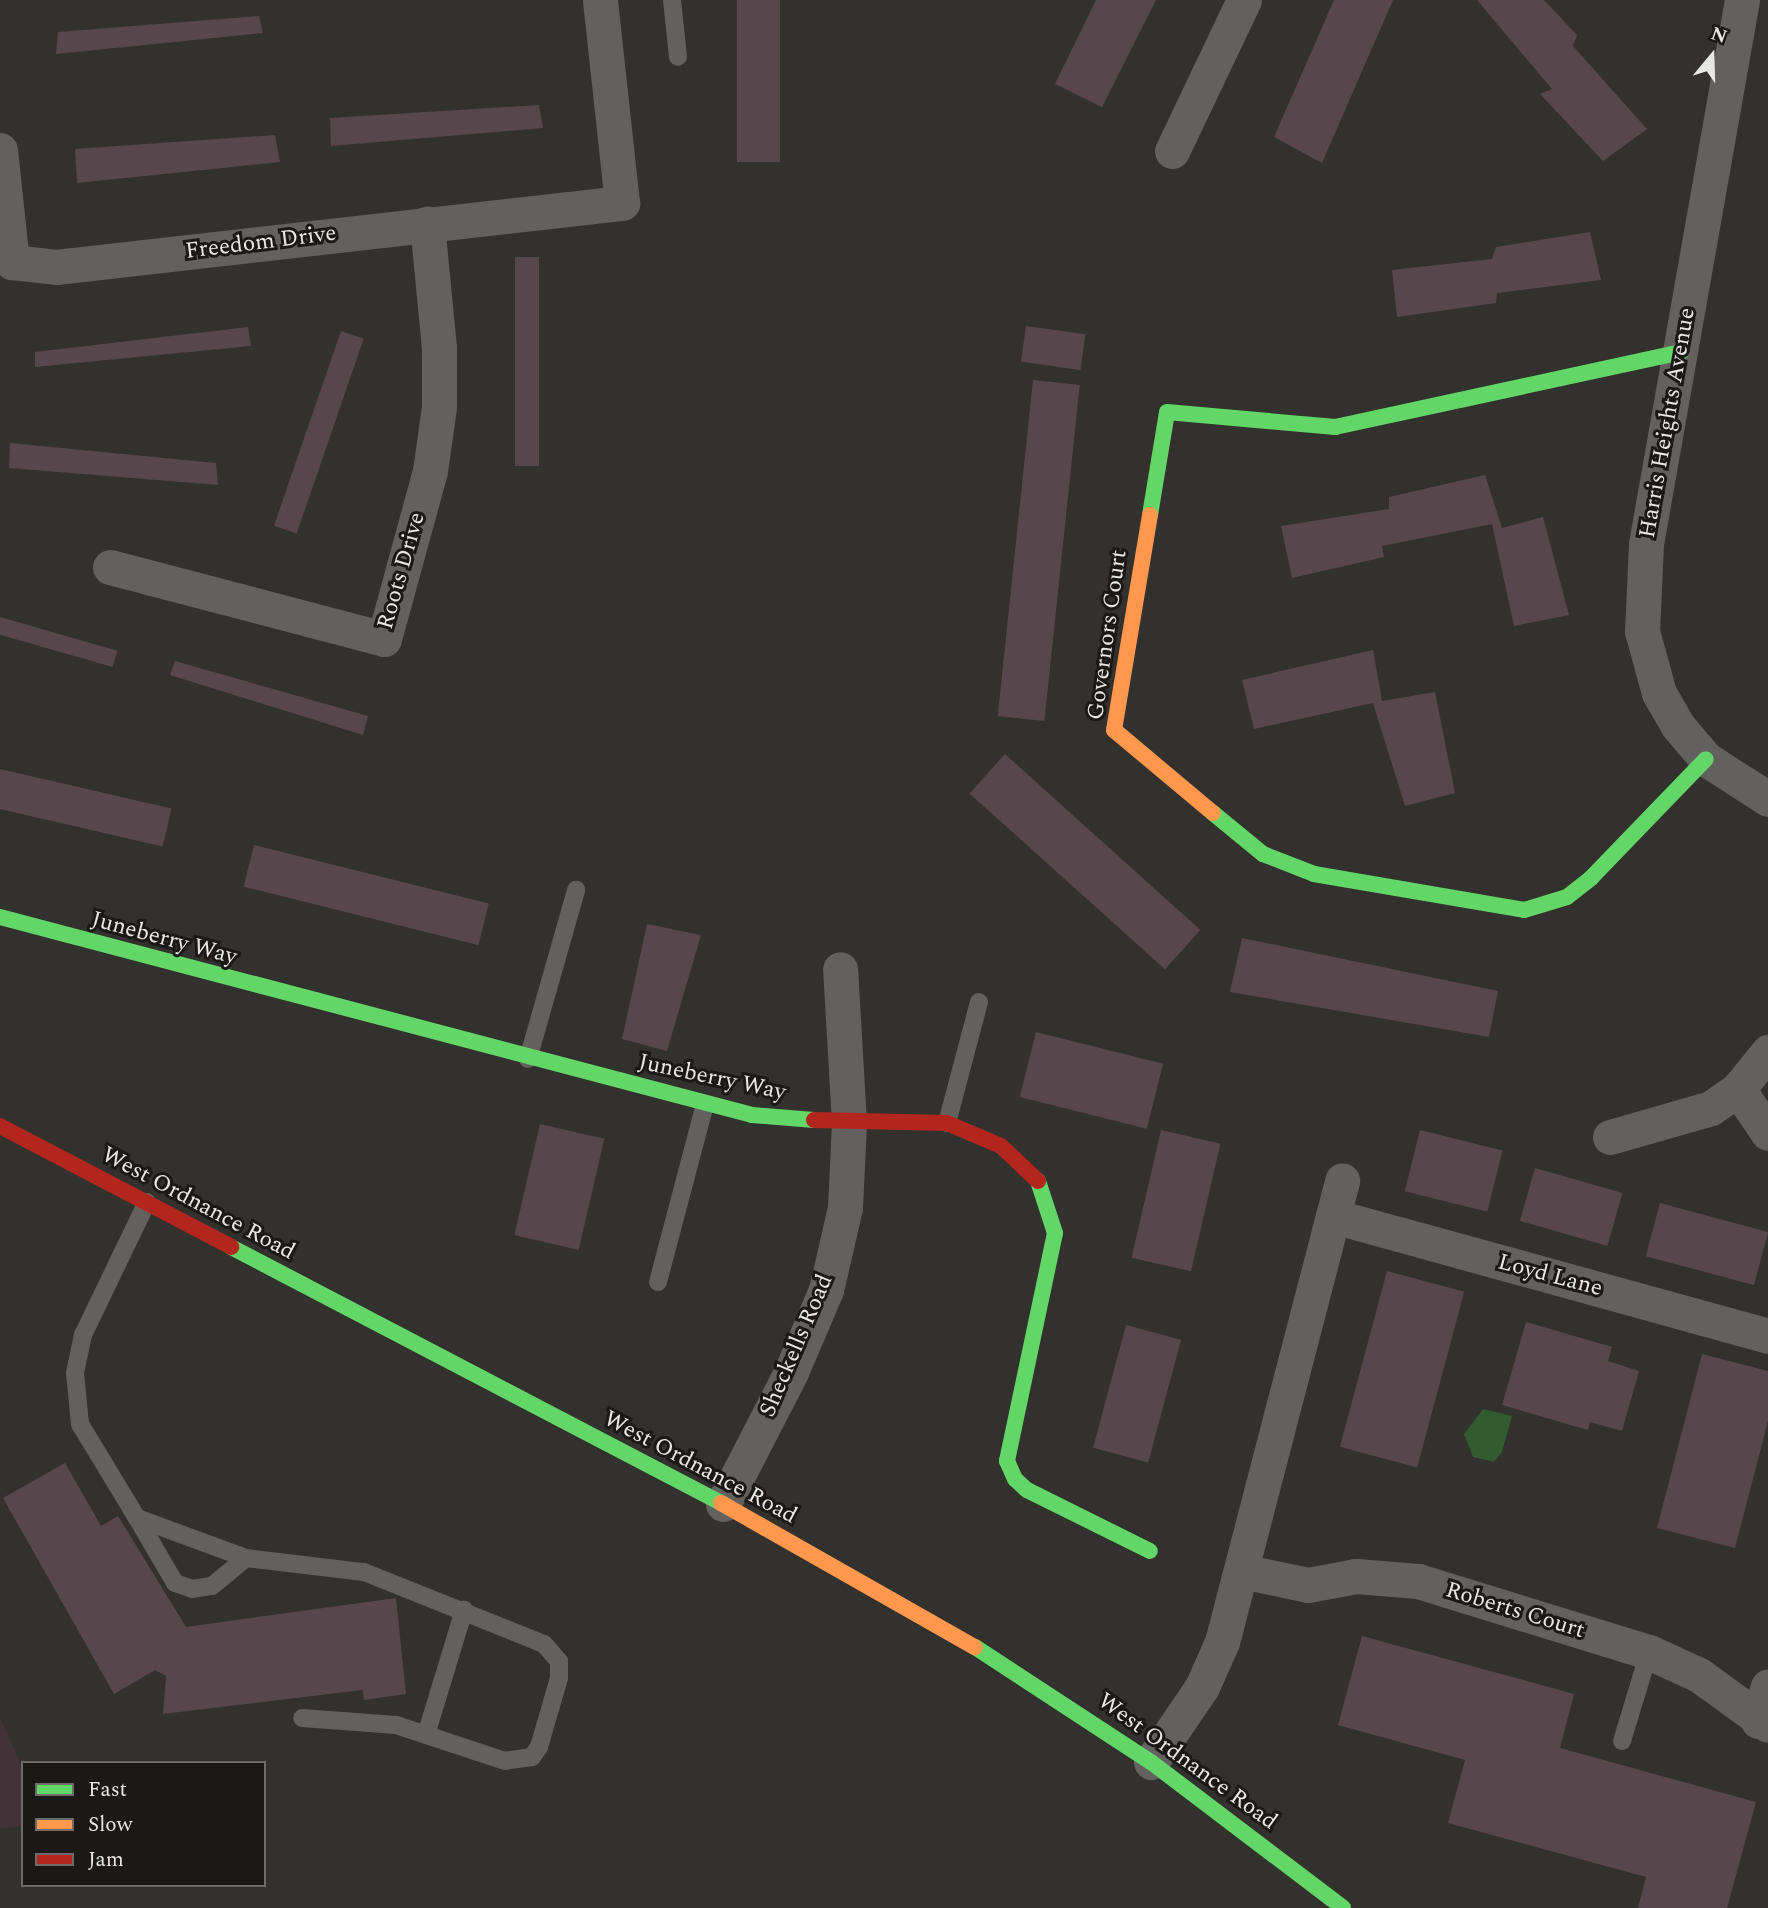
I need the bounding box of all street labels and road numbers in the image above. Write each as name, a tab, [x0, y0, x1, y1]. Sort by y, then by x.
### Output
street label: Freedom Drive	[184, 220, 338, 266]
street label: Harris Heights Avenue	[1634, 306, 1702, 540]
street label: Roots Drive	[372, 509, 432, 633]
street label: Governors Court	[1082, 548, 1134, 722]
street label: Juneberry Way	[88, 906, 240, 972]
street label: Juneberry Way	[636, 1049, 788, 1107]
street label: West Ordnance Road	[97, 1141, 299, 1267]
street label: Loyd Lane	[1495, 1249, 1605, 1303]
street label: Sheckells Road	[755, 1271, 839, 1421]
street label: West Ordnance Road	[599, 1405, 801, 1531]
street label: Roberts Court	[1442, 1577, 1588, 1645]
street label: West Ordnance Road	[1092, 1688, 1282, 1836]

